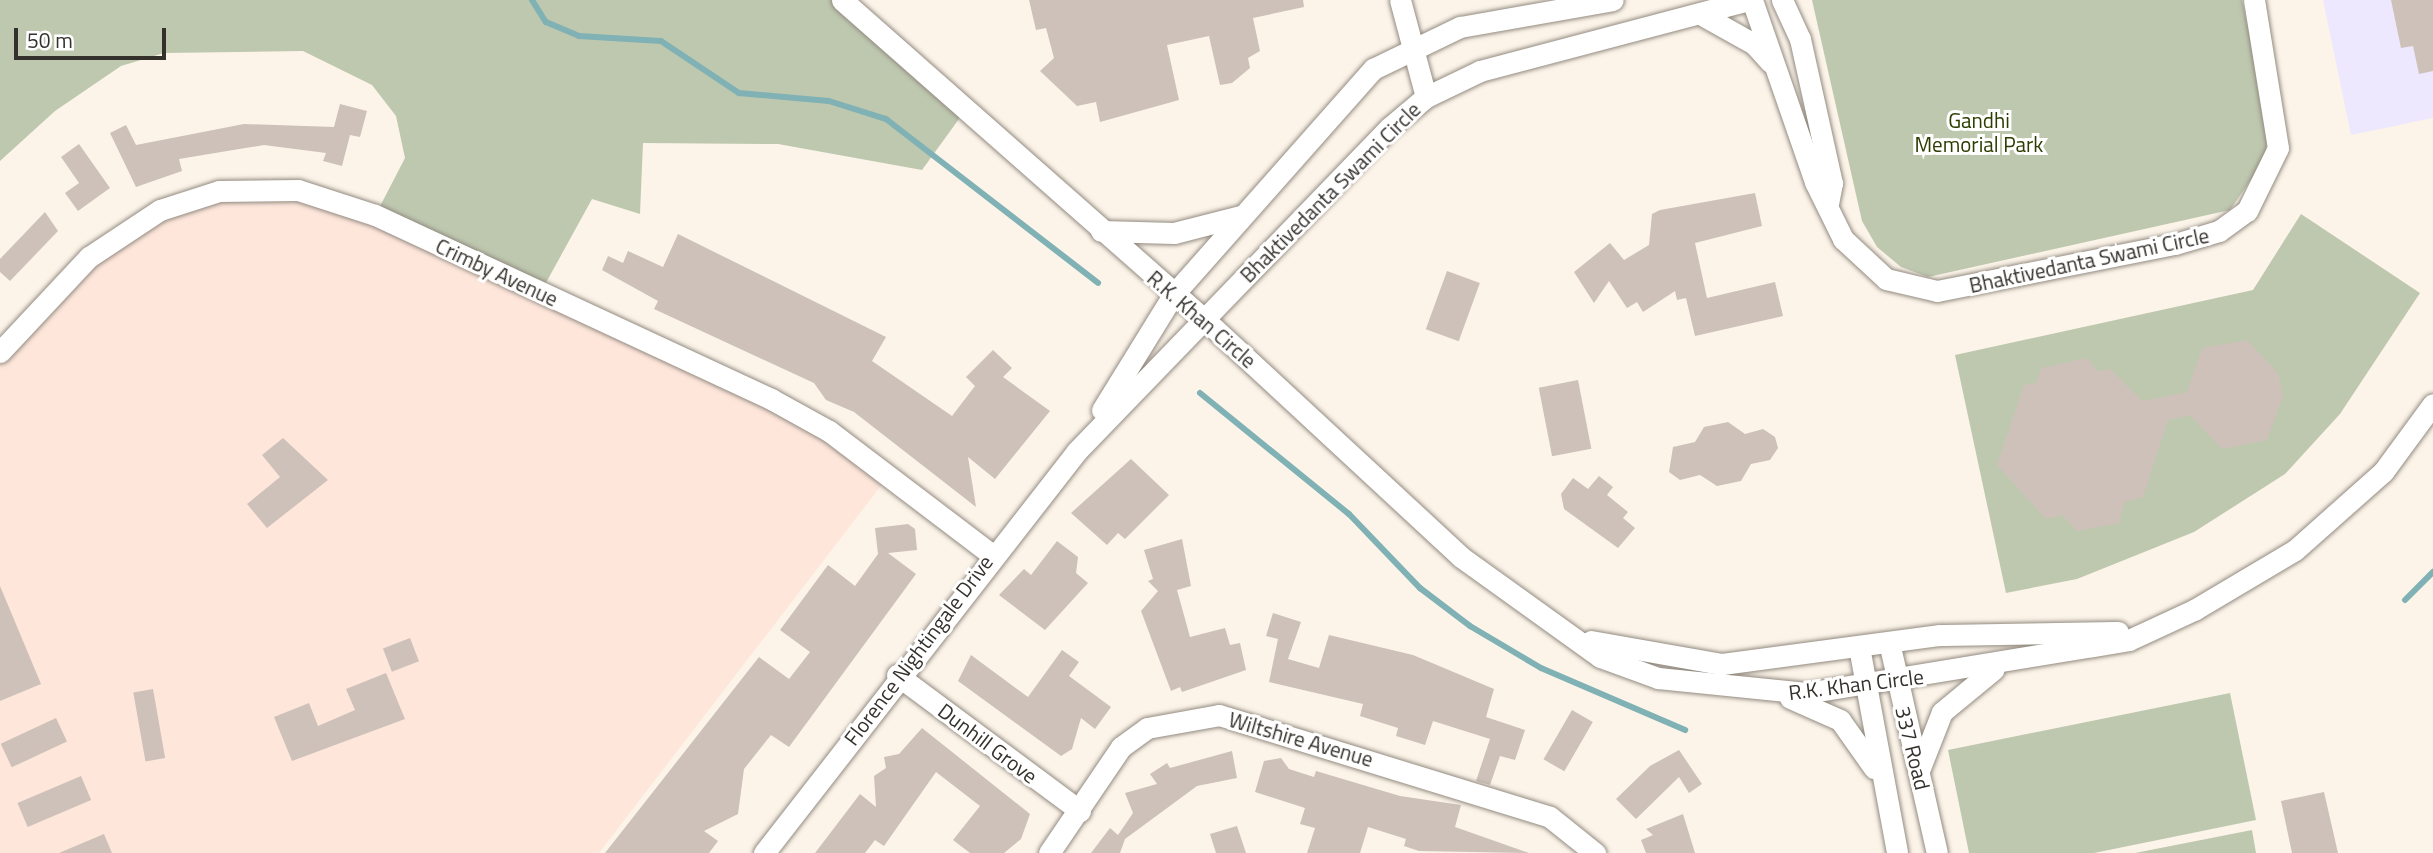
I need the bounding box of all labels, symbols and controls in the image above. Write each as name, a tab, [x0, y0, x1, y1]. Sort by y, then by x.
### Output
scale bar	[18, 14, 170, 58]
text: 50 m	[27, 24, 73, 56]
street label: Bhaktivedanta Swami Circle	[1235, 97, 1425, 287]
park label: Gandhi Memorial Park	[1915, 107, 2043, 157]
street label: Bhaktivedanta Swami Circle	[1967, 222, 2211, 298]
street label: Crimby Avenue	[432, 233, 562, 311]
street label: R.K. Khan Circle	[1142, 265, 1262, 373]
street label: Florence Nightingale Drive	[838, 550, 998, 750]
street label: R.K. Khan Circle	[1787, 663, 1925, 705]
street label: Dunhill Grove	[933, 698, 1043, 788]
street label: 337 Road	[1890, 704, 1936, 792]
street label: Wiltshire Avenue	[1226, 706, 1376, 772]

